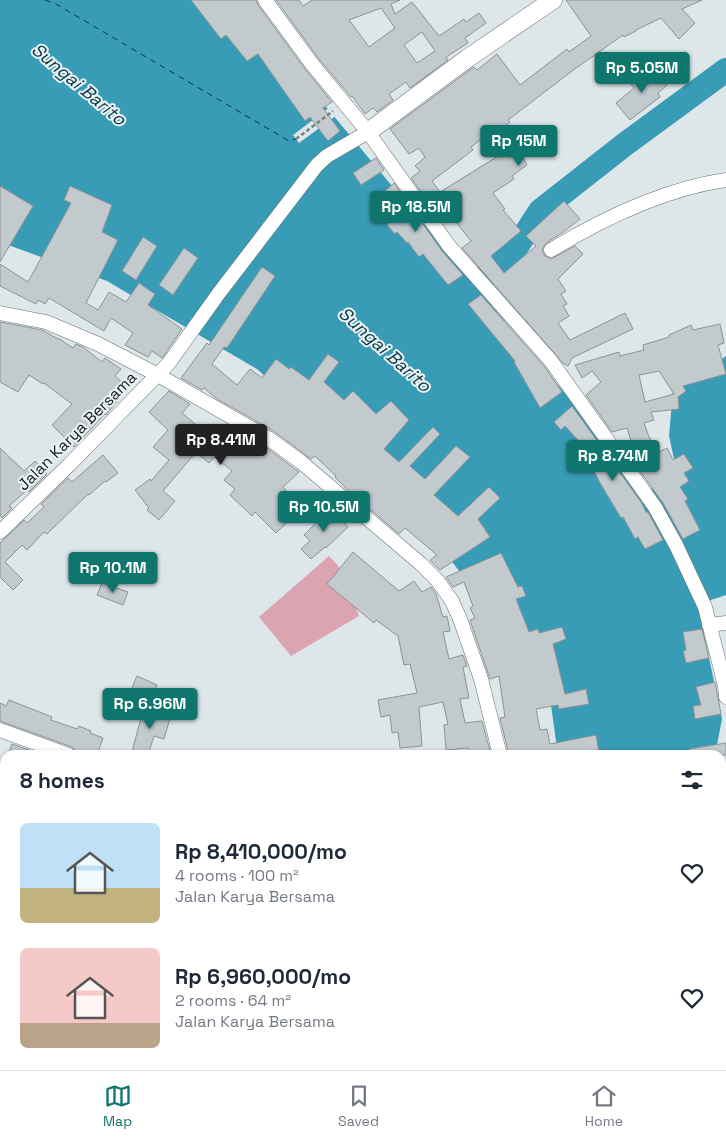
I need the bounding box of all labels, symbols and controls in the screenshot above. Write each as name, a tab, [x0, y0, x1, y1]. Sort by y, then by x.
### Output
water label: Sungai Barito	[27, 38, 132, 131]
pin: Rp 5.05M	[590, 52, 694, 94]
text: Rp 5.05M	[606, 57, 678, 78]
pin: Rp 15M	[478, 124, 560, 167]
text: Rp 15M	[491, 130, 547, 151]
pin: Rp 18.5M	[364, 190, 468, 233]
text: Rp 18.5M	[381, 196, 451, 217]
water label: Sungai Barito	[334, 301, 437, 397]
street label: Jalan Karya Bersama	[13, 367, 141, 495]
pin: Rp 8.41M	[169, 424, 273, 466]
text: Rp 8.41M	[186, 429, 256, 450]
pin: Rp 8.74M	[561, 440, 665, 482]
text: Rp 8.74M	[578, 445, 648, 466]
pin: Rp 10.5M	[272, 490, 376, 533]
text: Rp 10.5M	[289, 496, 359, 517]
pin: Rp 10.1M	[61, 552, 165, 594]
text: Rp 10.1M	[79, 557, 147, 578]
pin: Rp 6.96M	[98, 688, 202, 730]
text: Rp 6.96M	[114, 693, 186, 714]
icon: filters	[678, 766, 706, 794]
text: 8 homes	[20, 767, 105, 794]
text: Rp 8,410,000/mo	[175, 838, 347, 865]
icon: home	[60, 843, 120, 903]
icon: heart	[678, 859, 706, 887]
text: 4 rooms · 100 m²	[175, 865, 299, 886]
text: Jalan Karya Bersama	[175, 886, 335, 907]
text: Rp 6,960,000/mo	[175, 963, 351, 990]
icon: home	[60, 968, 120, 1028]
icon: heart	[678, 984, 706, 1012]
text: 2 rooms · 64 m²	[175, 990, 291, 1011]
text: Jalan Karya Bersama	[175, 1011, 335, 1032]
tab: Map	[103, 1082, 132, 1130]
tab: Saved	[338, 1082, 379, 1130]
tab: Home	[585, 1082, 623, 1130]

